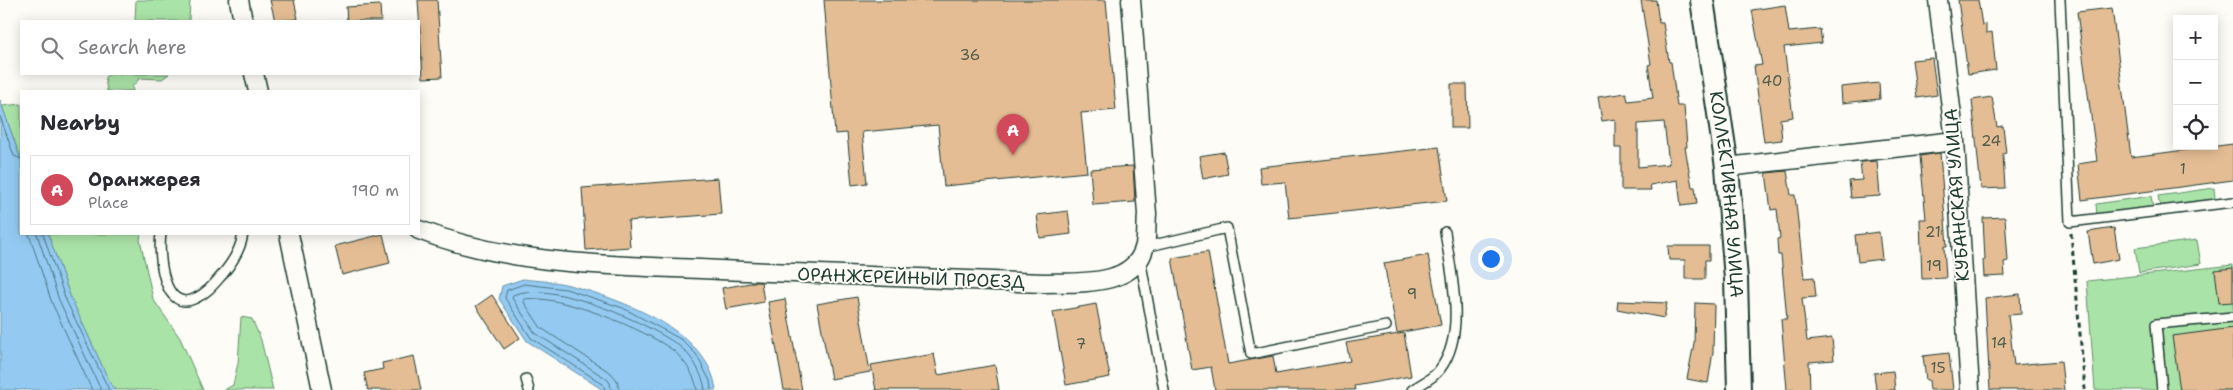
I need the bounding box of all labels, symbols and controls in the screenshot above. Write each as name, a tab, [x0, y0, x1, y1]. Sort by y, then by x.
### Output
map controls	[2173, 15, 2218, 150]
button: +	[2173, 15, 2218, 60]
search box	[20, 20, 420, 75]
icon: search	[38, 34, 66, 62]
text: Search here	[78, 35, 187, 60]
house number: 36	[960, 45, 980, 65]
button: −	[2173, 60, 2218, 105]
house number: 40	[1762, 71, 1782, 91]
street label: КОЛЛЕКТИВНАЯ УЛИЦА	[1704, 89, 1749, 298]
button: locate	[2173, 105, 2218, 150]
street label: КУБАНСКАЯ УЛИЦА	[1939, 108, 1975, 282]
text: Nearby	[40, 109, 120, 137]
pin: A	[997, 114, 1029, 155]
house number: 24	[1981, 131, 2001, 151]
house number: 1	[2180, 159, 2186, 179]
text: Оранжерея	[88, 167, 201, 192]
text: A	[51, 180, 63, 201]
text: 190 m	[352, 180, 399, 201]
text: Place	[88, 192, 129, 213]
house number: 21	[1925, 222, 1941, 242]
your location	[1478, 246, 1504, 272]
house number: 19	[1926, 256, 1942, 276]
street label: ОРАНЖЕРЕЙНЫЙ ПРОЕЗД	[797, 262, 1026, 294]
house number: 9	[1407, 284, 1417, 304]
house number: 14	[1991, 333, 2007, 353]
house number: 7	[1076, 334, 1086, 354]
house number: 15	[1930, 358, 1946, 378]

